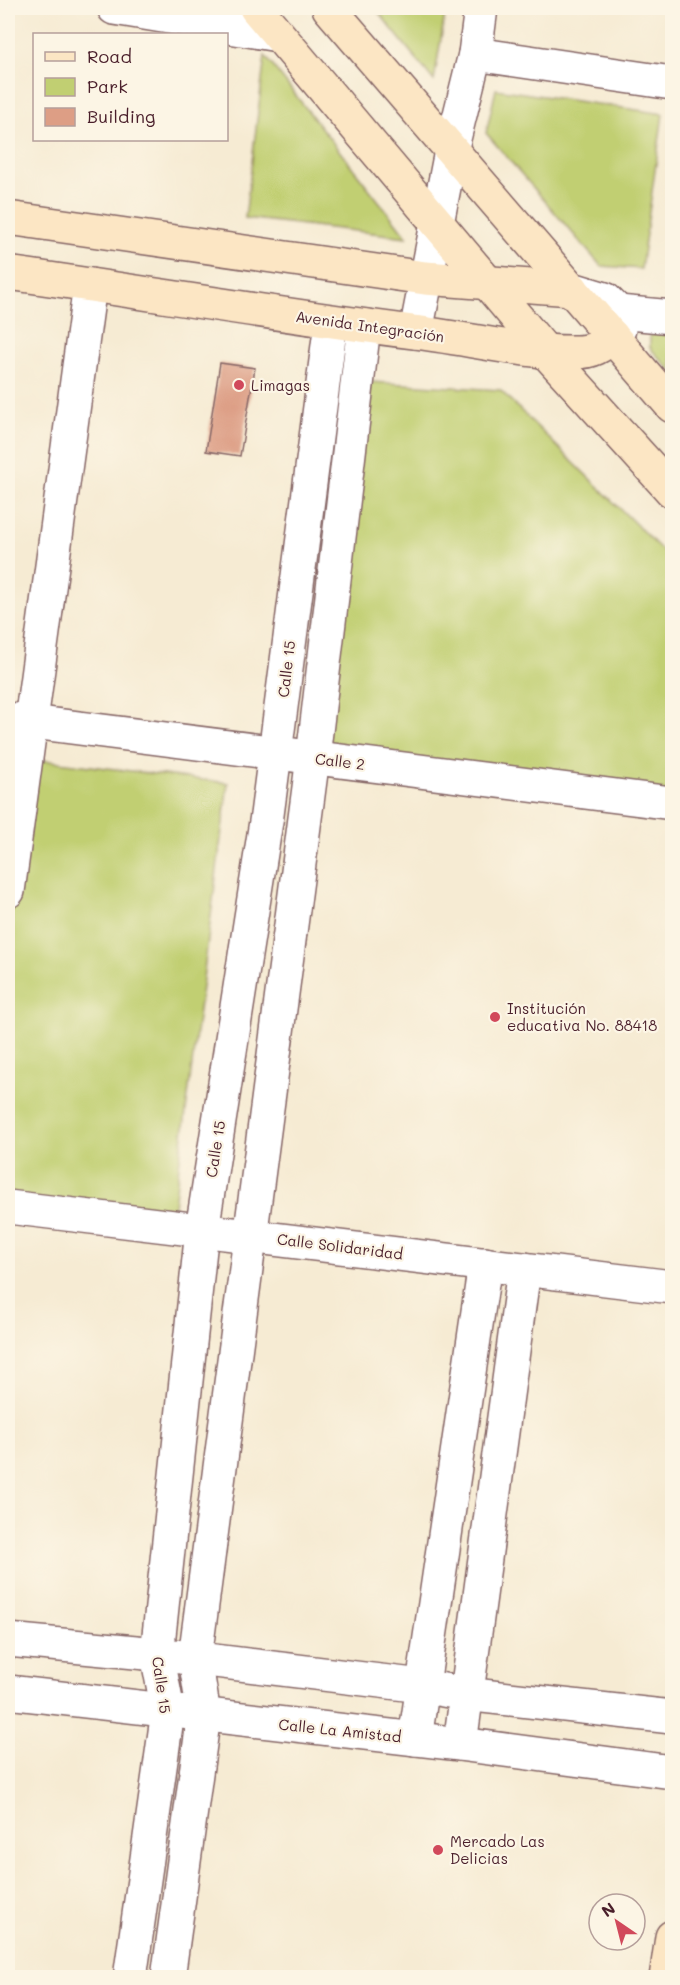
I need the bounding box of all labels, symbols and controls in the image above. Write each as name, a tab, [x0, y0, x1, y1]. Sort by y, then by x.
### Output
legend	[33, 33, 228, 141]
text: Road	[87, 44, 132, 68]
text: Park	[87, 74, 128, 98]
text: Building	[87, 104, 155, 128]
street label: Avenida Integración	[295, 306, 445, 346]
place label: Limagas	[251, 375, 310, 395]
marker: Limagas	[232, 378, 246, 392]
street label: Calle 15	[273, 639, 299, 699]
street label: Calle 2	[314, 748, 366, 774]
place label: Institución educativa No. 88418	[507, 998, 657, 1035]
marker: Institución educativa No. 88418	[488, 1010, 502, 1024]
street label: Calle 15	[201, 1119, 229, 1179]
street label: Calle Solidaridad	[276, 1228, 404, 1264]
street label: Calle 15	[148, 1655, 176, 1715]
street label: Calle La Amistad	[278, 1714, 402, 1746]
place label: Mercado Las Delicias	[450, 1831, 545, 1868]
marker: Mercado Las Delicias	[431, 1843, 445, 1857]
north arrow	[587, 1892, 647, 1952]
text: N	[597, 1897, 619, 1921]

